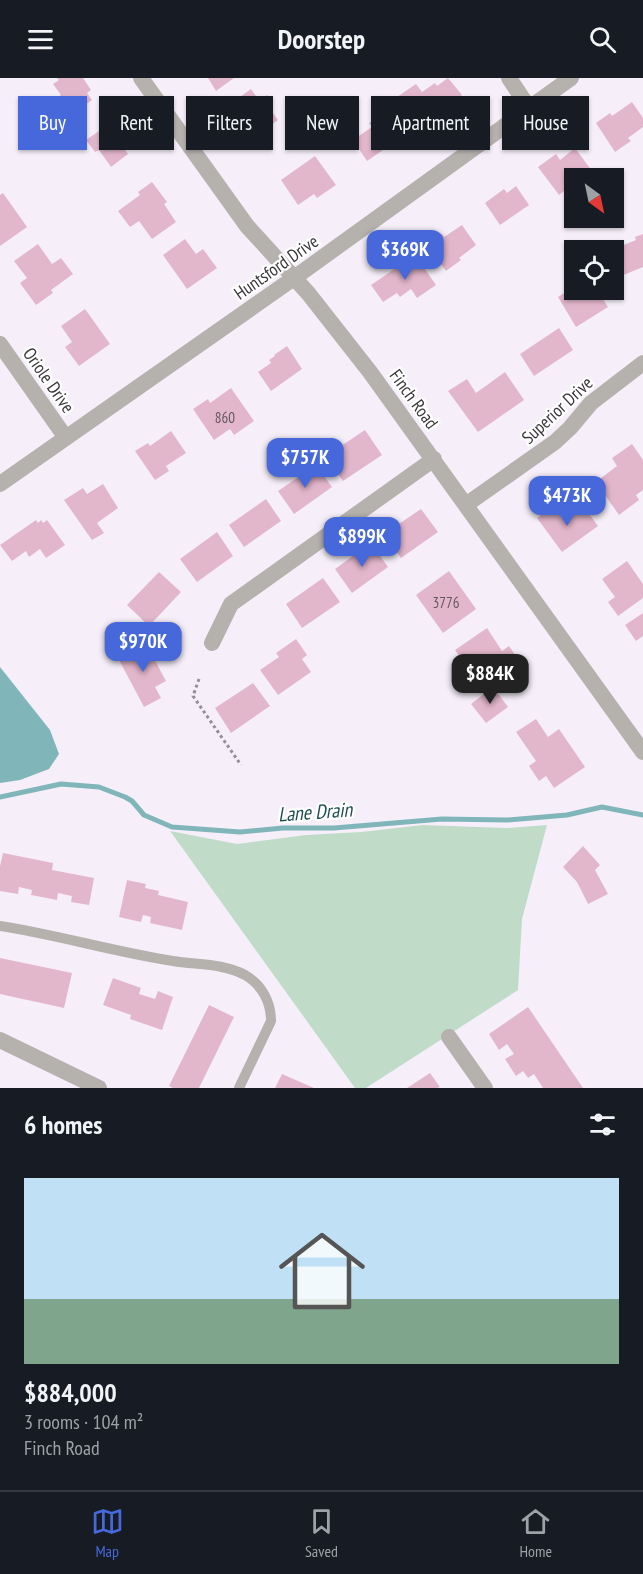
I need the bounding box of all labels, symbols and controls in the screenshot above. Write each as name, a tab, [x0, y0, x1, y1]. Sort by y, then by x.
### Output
text: Doorstep	[278, 22, 365, 56]
icon: menu	[24, 23, 57, 56]
icon: search	[586, 23, 619, 56]
chip: Buy	[18, 96, 87, 150]
chip: Rent	[99, 96, 174, 150]
chip: Filters	[186, 96, 273, 150]
chip: New	[285, 96, 359, 150]
chip: Apartment	[371, 96, 490, 150]
chip: House	[502, 96, 589, 150]
north arrow	[564, 168, 624, 228]
map controls	[564, 168, 624, 300]
street label: Huntsford Drive	[229, 230, 323, 304]
pin: $369K	[363, 230, 447, 281]
text: $369K	[381, 236, 429, 262]
button: locate	[564, 240, 624, 300]
street label: Oriole Drive	[18, 343, 80, 417]
street label: Finch Road	[385, 365, 443, 433]
street label: Superior Drive	[517, 371, 597, 449]
house number: 860	[215, 408, 235, 427]
pin: $757K	[263, 438, 347, 489]
text: $757K	[281, 444, 329, 470]
pin: $473K	[525, 476, 609, 527]
text: $473K	[543, 482, 591, 508]
pin: $899K	[320, 517, 404, 568]
text: $899K	[338, 523, 386, 549]
house number: 3776	[432, 593, 460, 612]
pin: $970K	[101, 622, 185, 673]
text: $970K	[119, 628, 167, 654]
pin: $884K	[448, 654, 532, 705]
text: $884K	[466, 660, 514, 686]
water label: Lane Drain	[277, 796, 354, 828]
text: 6 homes	[24, 1108, 102, 1141]
icon: filters	[586, 1108, 619, 1141]
icon: home	[268, 1217, 376, 1325]
text: $884,000	[24, 1376, 117, 1409]
text: 3 rooms · 104 m²	[24, 1409, 143, 1435]
text: Finch Road	[24, 1435, 100, 1461]
tab: Map	[91, 1505, 124, 1561]
tab: Saved	[305, 1505, 338, 1561]
tab: Home	[519, 1505, 552, 1561]

